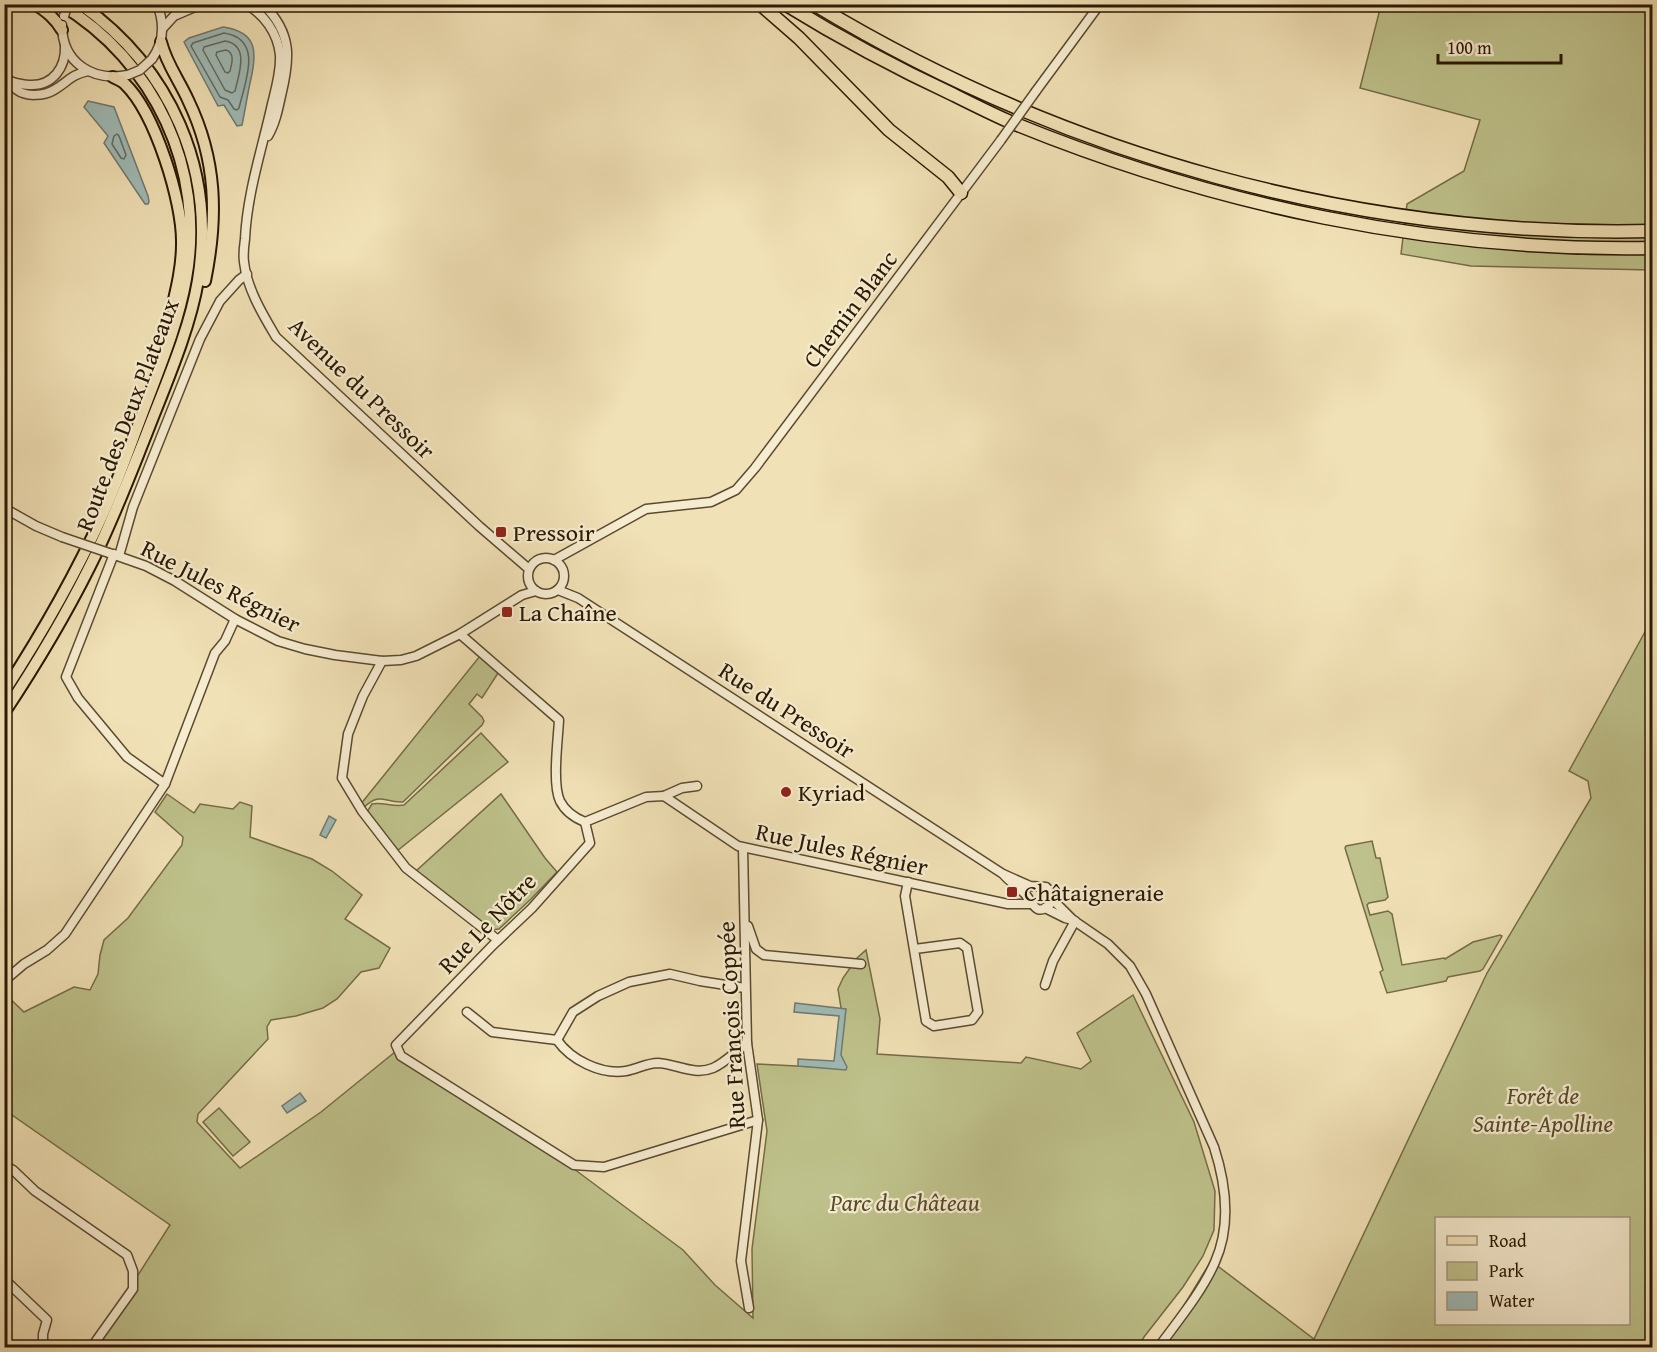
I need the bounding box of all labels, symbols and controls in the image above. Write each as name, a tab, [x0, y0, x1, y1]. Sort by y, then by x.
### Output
scale bar	[1438, 27, 1561, 65]
text: 100 m	[1447, 34, 1492, 61]
street label: Chemin Blanc	[794, 243, 906, 375]
street label: Route des Deux Plateaux	[66, 293, 188, 536]
street label: Avenue du Pressoir	[281, 309, 443, 467]
place label: Pressoir	[513, 515, 595, 550]
marker: Pressoir	[494, 525, 508, 539]
street label: Rue Jules Régnier	[135, 531, 307, 641]
place label: La Chaîne	[519, 595, 617, 630]
marker: La Chaîne	[500, 605, 514, 619]
street label: Rue du Pressoir	[712, 653, 862, 767]
place label: Kyriad	[798, 775, 865, 810]
marker: Kyriad	[779, 785, 793, 799]
street label: Rue Jules Régnier	[753, 814, 931, 884]
street label: Rue Le Nôtre	[430, 865, 544, 981]
place label: Châtaigneraie	[1024, 875, 1164, 910]
marker: Châtaigneraie	[1005, 885, 1019, 899]
street label: Rue François Coppée	[708, 920, 754, 1130]
park label: Forêt de Sainte-Apolline	[1473, 1078, 1613, 1141]
park label: Parc du Château	[829, 1185, 980, 1220]
legend	[1435, 1217, 1630, 1325]
text: Road	[1489, 1227, 1527, 1254]
text: Park	[1489, 1257, 1525, 1284]
text: Water	[1489, 1287, 1535, 1314]

